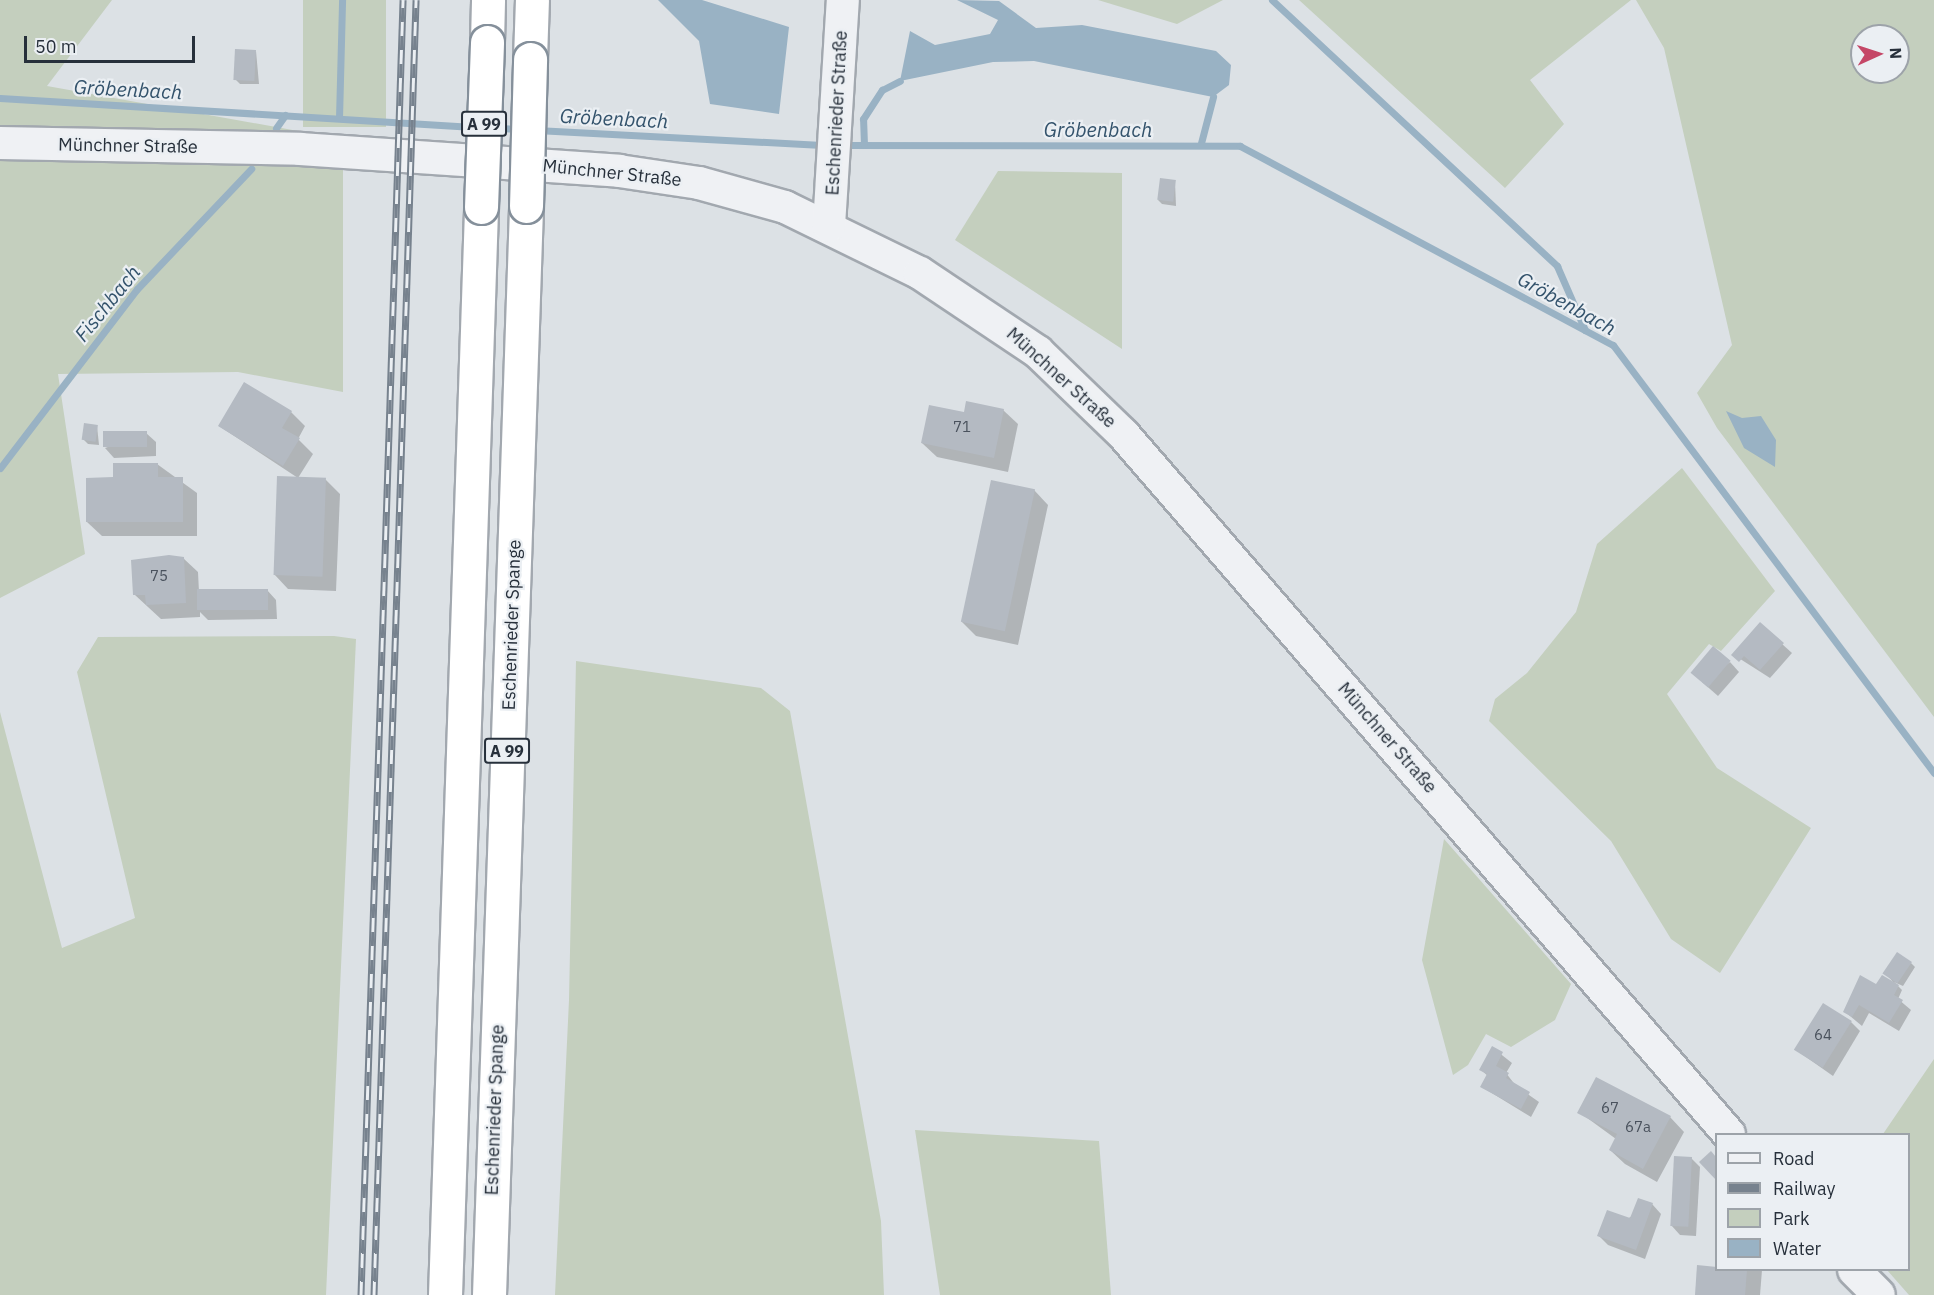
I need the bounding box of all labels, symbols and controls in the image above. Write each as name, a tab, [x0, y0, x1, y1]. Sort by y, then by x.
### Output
scale bar	[27, 24, 198, 62]
north arrow	[1850, 24, 1910, 84]
street label: Eschenrieder Straße	[822, 30, 852, 196]
text: 50 m	[35, 35, 77, 58]
text: N	[1886, 47, 1906, 59]
water label: Gröbenbach	[73, 74, 183, 104]
water label: Gröbenbach	[559, 103, 669, 133]
road number: A 99	[460, 111, 508, 137]
water label: Gröbenbach	[1044, 117, 1152, 141]
street label: Münchner Straße	[58, 134, 198, 158]
street label: Münchner Straße	[541, 155, 683, 191]
water label: Fischbach	[69, 260, 145, 346]
water label: Gröbenbach	[1514, 266, 1620, 340]
street label: Münchner Straße	[1002, 323, 1120, 433]
house number: 71	[953, 418, 971, 436]
street label: Eschenrieder Spange	[498, 539, 526, 711]
house number: 75	[150, 567, 168, 585]
street label: Münchner Straße	[1333, 678, 1441, 798]
road number: A 99	[483, 738, 531, 764]
street label: Eschenrieder Spange	[481, 1024, 509, 1196]
house number: 64	[1814, 1026, 1832, 1044]
house number: 67	[1601, 1099, 1619, 1117]
house number: 67a	[1625, 1118, 1651, 1136]
legend	[1715, 1133, 1910, 1271]
text: Road	[1773, 1147, 1814, 1170]
text: Railway	[1773, 1177, 1835, 1200]
text: Park	[1773, 1207, 1809, 1230]
text: Water	[1773, 1237, 1821, 1260]

